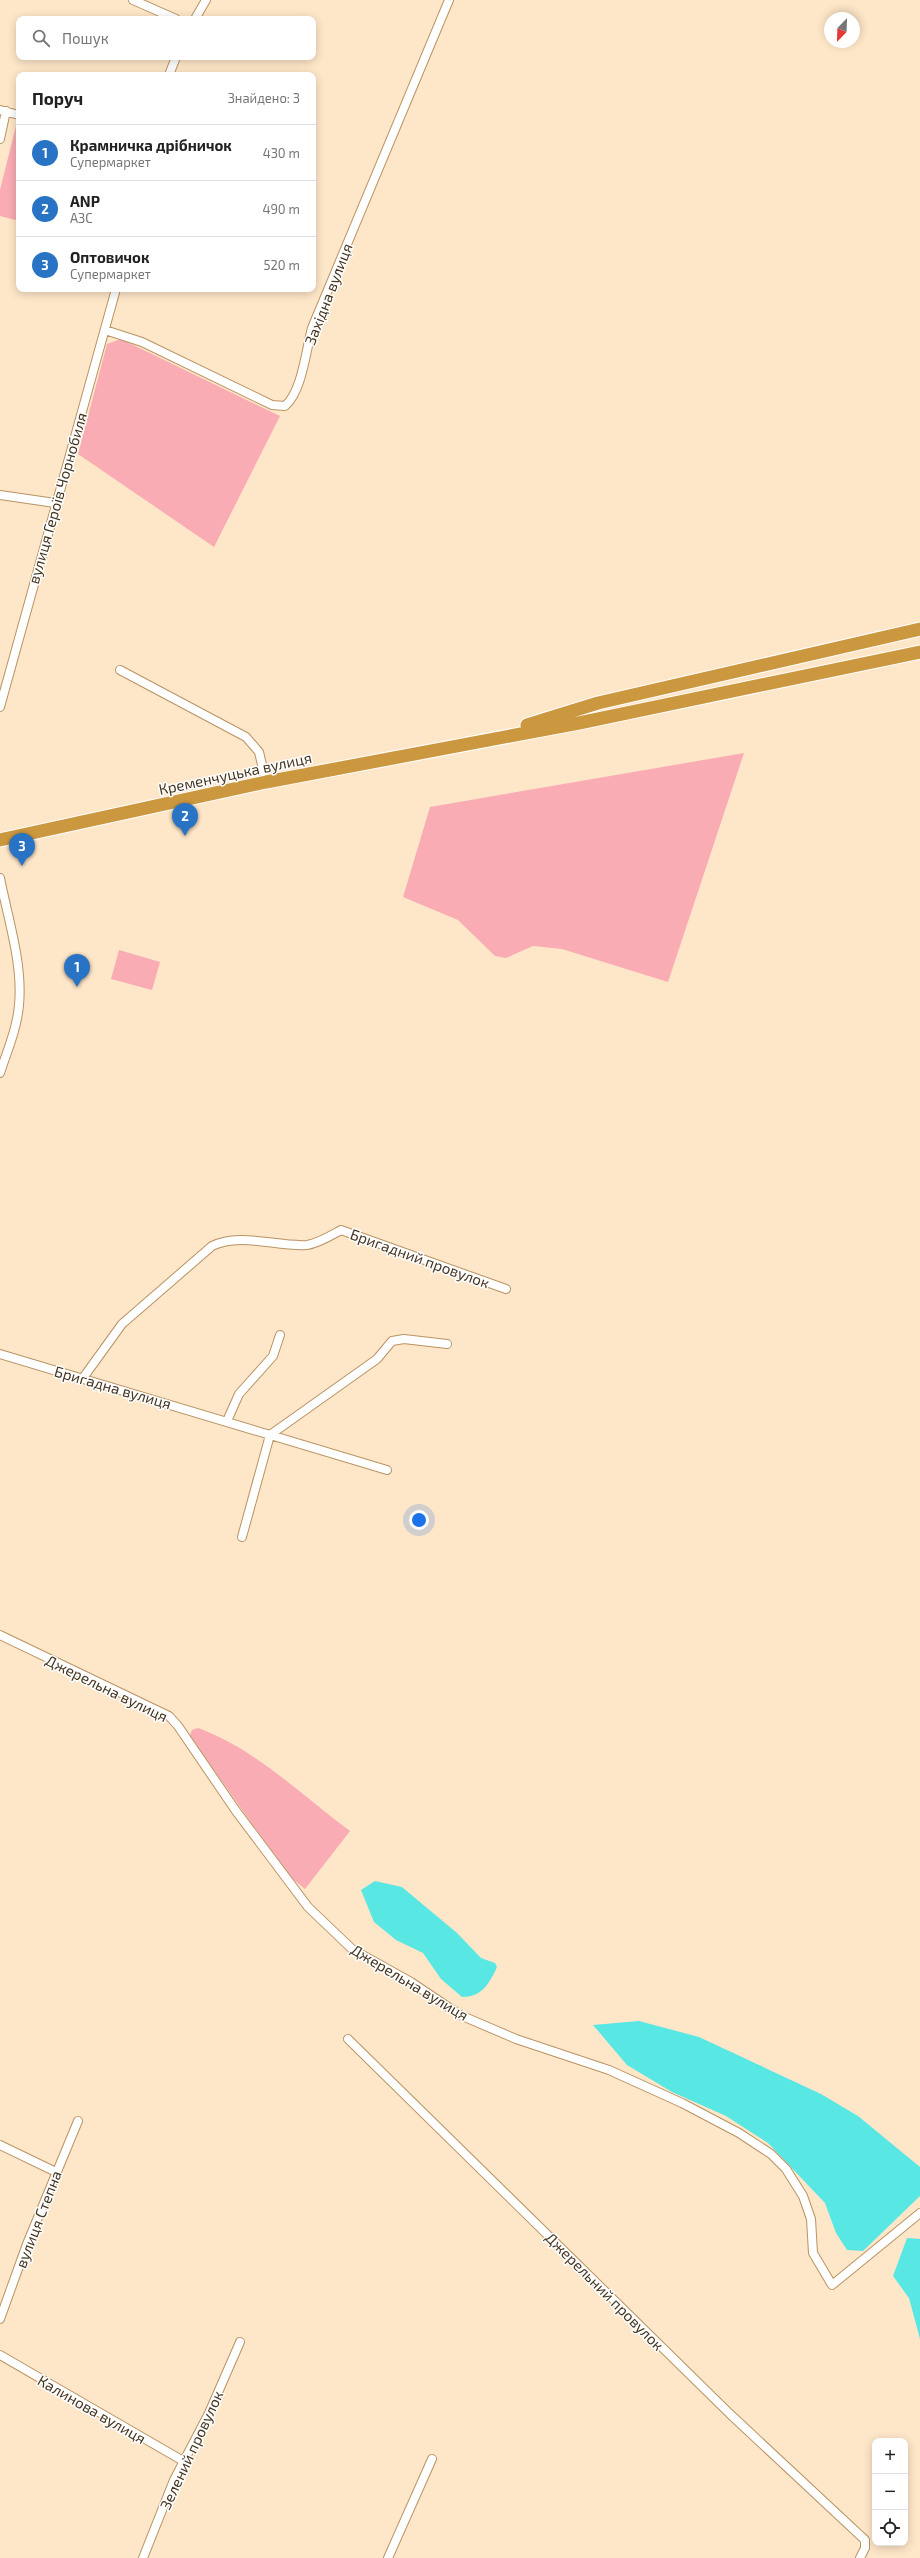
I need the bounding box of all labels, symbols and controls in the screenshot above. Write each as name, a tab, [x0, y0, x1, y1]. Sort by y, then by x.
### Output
north arrow	[824, 12, 860, 48]
search box	[16, 16, 316, 60]
icon: search	[30, 27, 52, 49]
text: Пошук	[62, 29, 109, 47]
text: Поруч	[32, 88, 83, 108]
text: Знайдено: 3	[228, 90, 300, 106]
text: Крамничка дрібничок	[70, 136, 232, 154]
text: 1	[42, 145, 48, 161]
text: 430 m	[263, 145, 300, 161]
text: Супермаркет	[70, 154, 151, 170]
text: ANP	[70, 192, 100, 210]
text: 2	[41, 201, 49, 217]
text: 490 m	[262, 201, 300, 217]
text: АЗС	[70, 210, 93, 226]
street label: Західна вулиця	[300, 241, 357, 348]
text: Оптовичок	[70, 248, 149, 266]
text: 3	[41, 257, 49, 273]
text: 520 m	[264, 257, 300, 273]
text: Супермаркет	[70, 266, 151, 282]
street label: вулиця Героїв Чорнобиля	[24, 410, 91, 586]
street label: Кременчуцька вулиця	[157, 748, 313, 799]
pin: 2	[172, 803, 198, 836]
pin: 3	[9, 833, 35, 866]
pin: 1	[64, 954, 90, 987]
street label: Бригадний провулок	[348, 1224, 492, 1293]
street label: Бригадна вулиця	[52, 1362, 174, 1413]
your location	[409, 1510, 429, 1530]
street label: Джерельна вулиця	[43, 1651, 171, 1726]
street label: Джерельна вулиця	[348, 1940, 472, 2025]
street label: вулиця Степна	[11, 2168, 66, 2271]
street label: Джерельний провулок	[541, 2228, 668, 2355]
street label: Калинова вулиця	[34, 2371, 149, 2448]
street label: Зелений провулок	[156, 2388, 227, 2513]
map controls	[872, 2438, 908, 2546]
button: +	[872, 2438, 908, 2474]
button: −	[872, 2474, 908, 2510]
button: locate	[872, 2510, 908, 2546]

